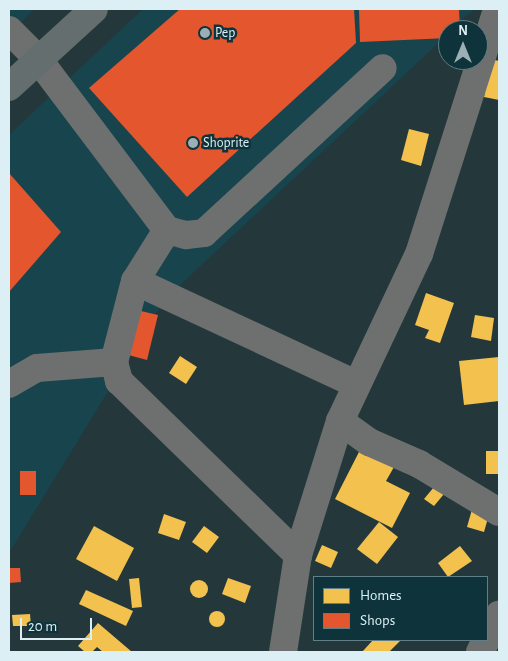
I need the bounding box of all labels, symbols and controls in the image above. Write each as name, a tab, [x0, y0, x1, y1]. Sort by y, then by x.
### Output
north arrow	[438, 20, 488, 70]
text: N	[458, 24, 468, 38]
place label: Pep	[215, 25, 235, 41]
marker: Pep	[199, 27, 211, 39]
place label: Shoprite	[203, 135, 249, 151]
marker: Shoprite	[187, 137, 199, 149]
legend	[313, 576, 488, 641]
text: Homes	[360, 588, 402, 603]
scale bar	[22, 608, 95, 640]
text: Shops	[360, 613, 395, 628]
text: 20 m	[28, 619, 57, 634]

